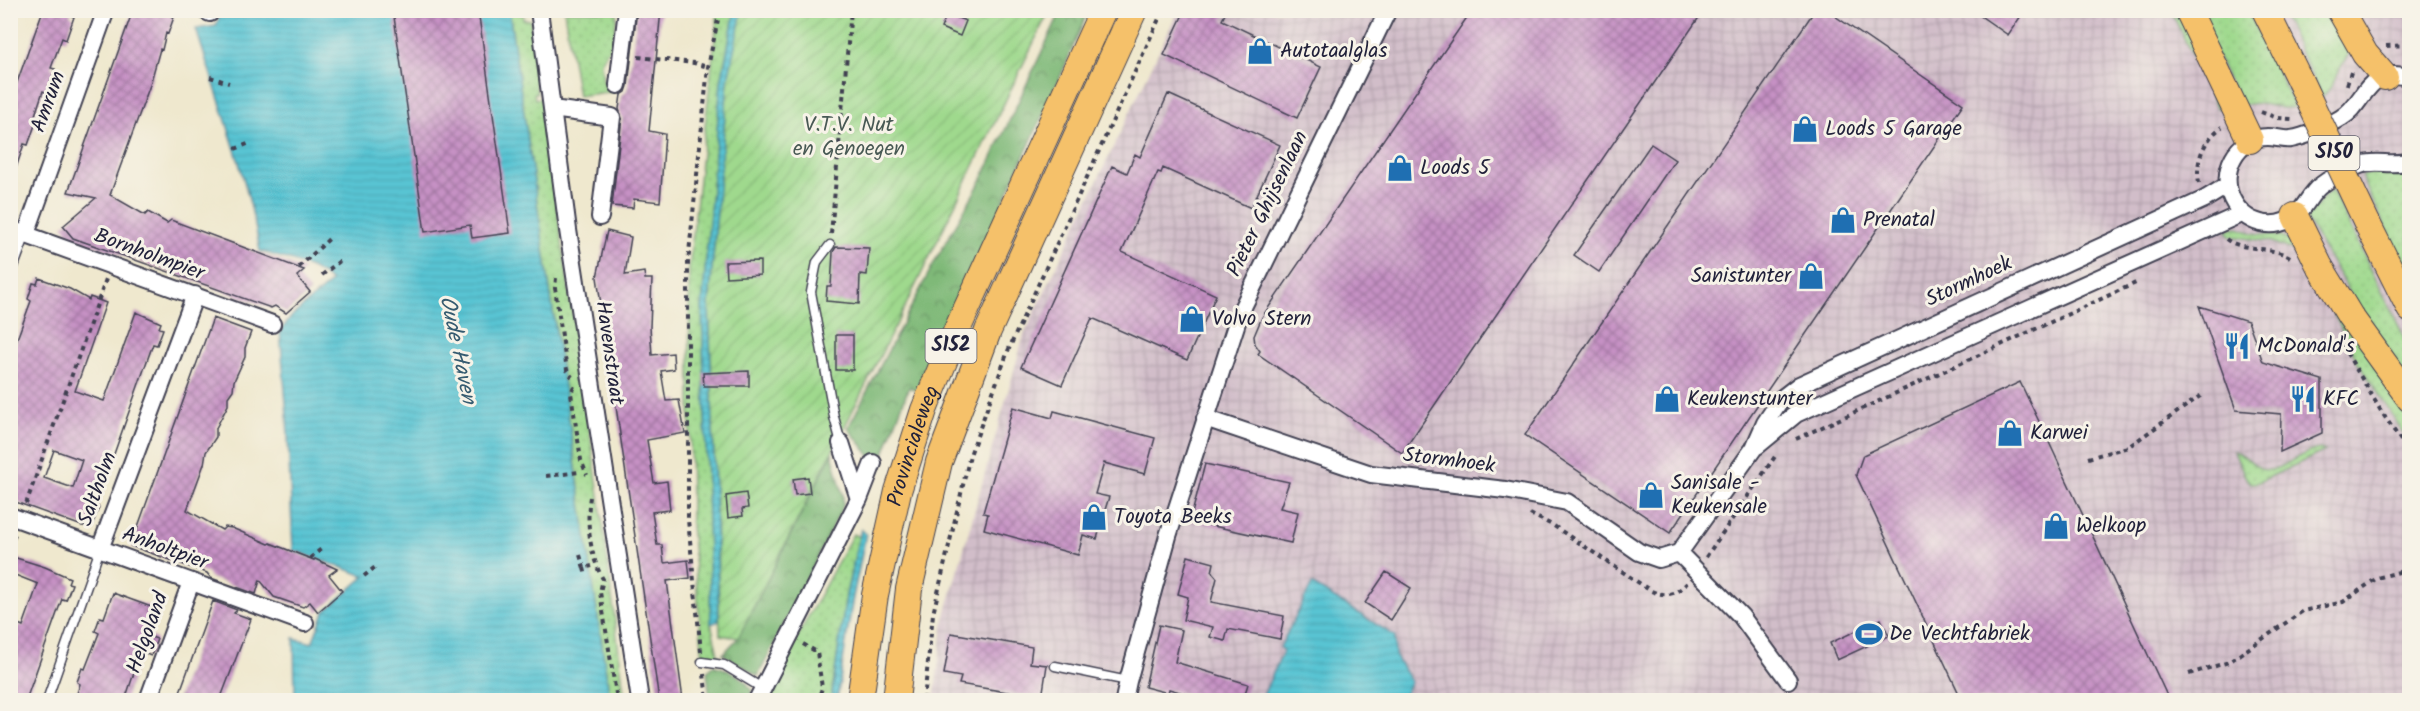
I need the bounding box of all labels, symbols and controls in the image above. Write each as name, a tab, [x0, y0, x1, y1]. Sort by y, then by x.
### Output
place label: Autotaalglas	[1280, 35, 1387, 68]
shop icon: Autotaalglas	[1245, 36, 1275, 66]
street label: Amrum	[23, 67, 75, 137]
park label: V.T.V. Nut en Genoegen	[793, 109, 905, 166]
place label: Loods 5 Garage	[1825, 113, 1962, 146]
shop icon: Loods 5 Garage	[1790, 114, 1820, 144]
street label: Pieter Ghijsenlaan	[1218, 125, 1318, 283]
road number: S150	[2308, 136, 2360, 170]
place label: Loods 5	[1420, 152, 1491, 185]
shop icon: Loods 5	[1385, 153, 1415, 183]
place label: Prenatal	[1863, 204, 1935, 237]
shop icon: Prenatal	[1828, 205, 1858, 235]
street label: Bornholmpier	[89, 220, 210, 291]
street label: Stormhoek	[1920, 247, 2018, 317]
place label: Sanistunter	[1691, 260, 1792, 293]
shop icon: Sanistunter	[1796, 261, 1826, 291]
water label: Oude Haven	[428, 293, 486, 410]
street label: Havenstraat	[585, 299, 633, 408]
place label: Volvo Stern	[1212, 303, 1312, 336]
shop icon: Volvo Stern	[1177, 304, 1207, 334]
road number: S152	[926, 329, 976, 363]
place label: McDonald's	[2257, 330, 2355, 363]
restaurant icon: McDonald's	[2222, 331, 2252, 361]
street label: Provincialeweg	[879, 381, 949, 509]
place label: Keukenstunter	[1687, 383, 1813, 416]
place label: KFC	[2323, 383, 2359, 416]
shop icon: Keukenstunter	[1652, 384, 1682, 414]
restaurant icon: KFC	[2288, 384, 2318, 414]
place label: Karwei	[2030, 417, 2089, 450]
shop icon: Karwei	[1995, 418, 2025, 448]
street label: Stormhoek	[1401, 439, 1497, 483]
street label: Saltholm	[69, 447, 127, 531]
place label: Sanisale - Keukensale	[1671, 467, 1767, 524]
shop icon: Sanisale - Keukensale	[1636, 480, 1666, 510]
place label: Toyota Beeks	[1114, 501, 1232, 534]
shop icon: Toyota Beeks	[1079, 502, 1109, 532]
place label: Welkoop	[2076, 510, 2146, 543]
shop icon: Welkoop	[2041, 511, 2071, 541]
street label: Anholtpier	[117, 518, 214, 580]
street label: Helgoland	[118, 587, 178, 678]
place label: De Vechtfabriek	[1889, 618, 2030, 651]
sports icon: De Vechtfabriek	[1854, 619, 1884, 649]

